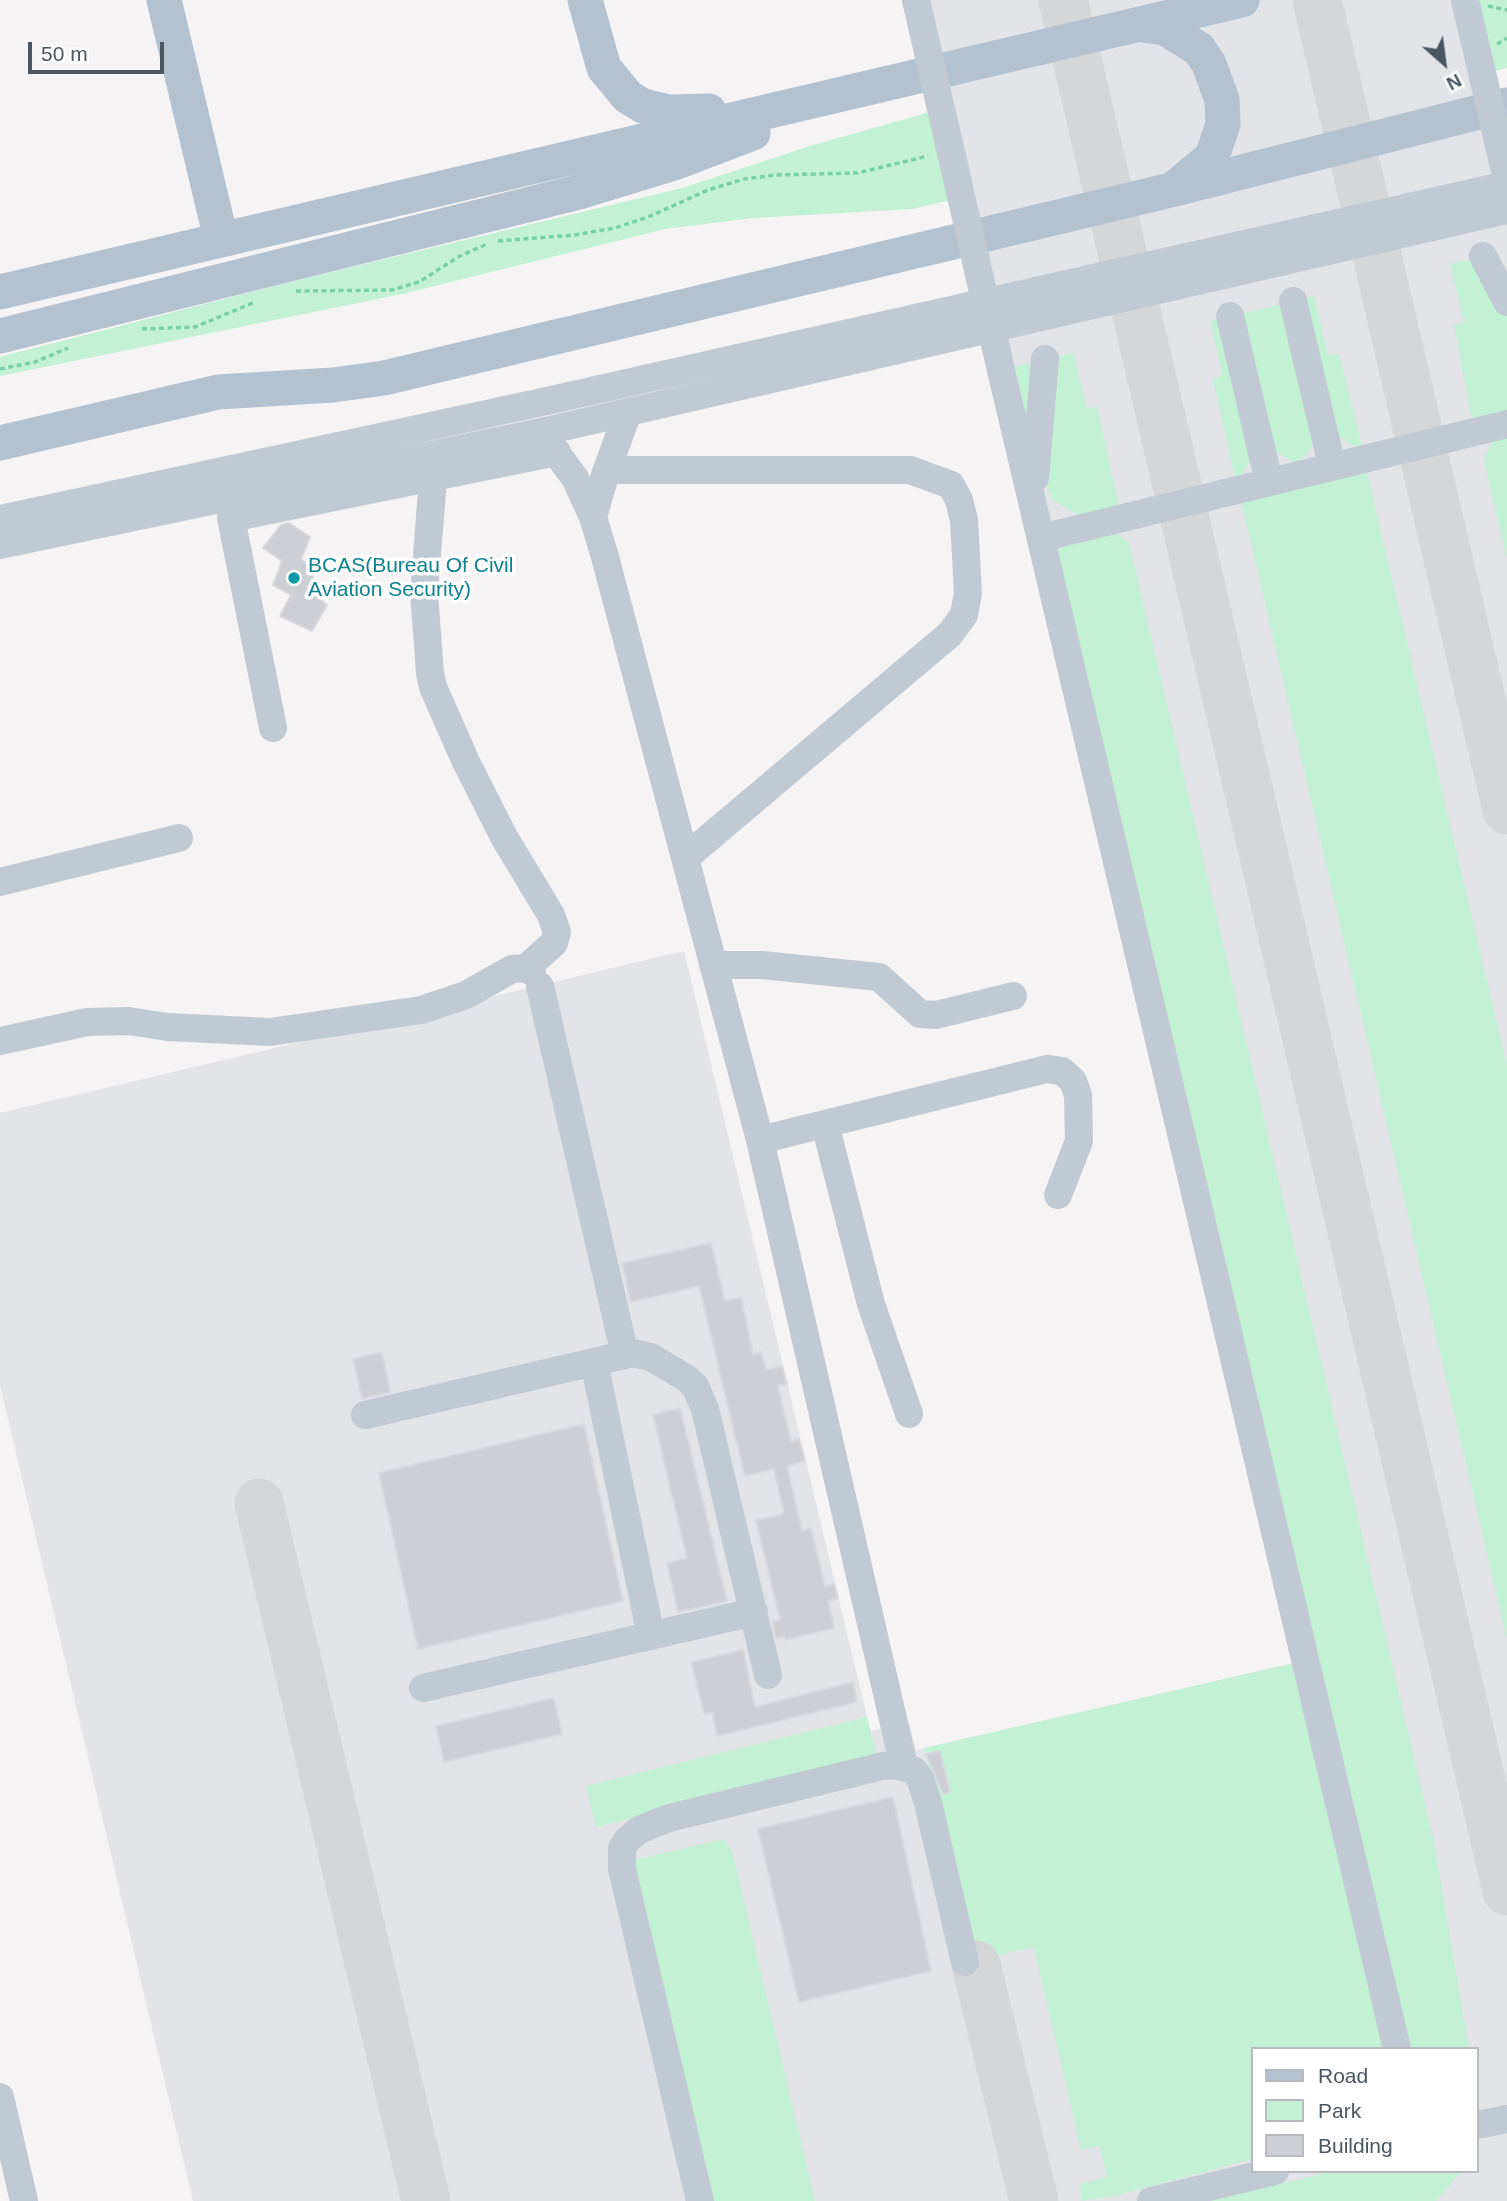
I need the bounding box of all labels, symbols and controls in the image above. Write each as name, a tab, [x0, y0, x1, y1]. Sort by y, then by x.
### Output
scale bar	[32, 28, 168, 72]
north arrow	[1409, 28, 1479, 98]
text: 50 m	[41, 42, 88, 65]
text: N	[1443, 69, 1465, 94]
place label: BCAS(Bureau Of Civil Aviation Security)	[308, 553, 513, 603]
marker: BCAS(Bureau Of Civil Aviation Security)	[286, 570, 302, 586]
legend	[1252, 2047, 1479, 2173]
text: Road	[1318, 2064, 1368, 2087]
text: Park	[1318, 2099, 1361, 2122]
text: Building	[1318, 2134, 1393, 2157]

